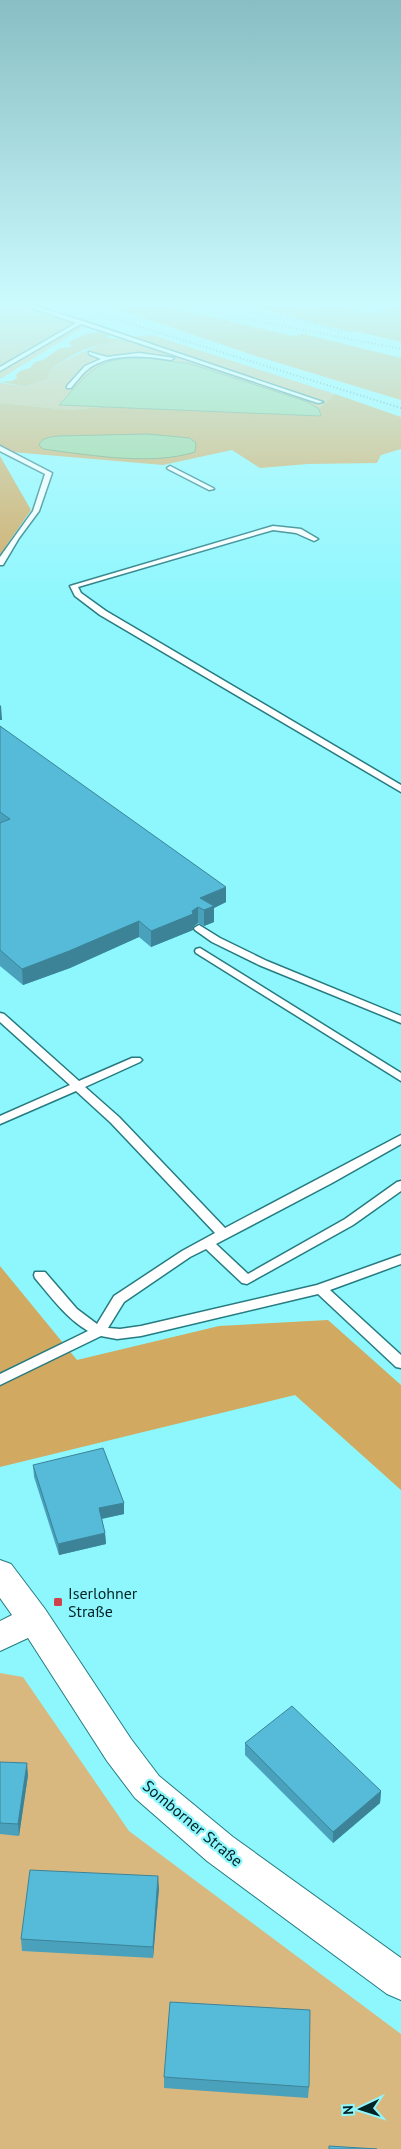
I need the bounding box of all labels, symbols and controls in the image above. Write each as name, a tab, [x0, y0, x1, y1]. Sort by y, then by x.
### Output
place label: Iserlohner Straße	[68, 1583, 138, 1621]
marker: Iserlohner Straße	[52, 1596, 64, 1608]
street label: Somborner Straße	[139, 1775, 247, 1871]
north arrow	[336, 2084, 386, 2134]
text: N	[339, 2105, 357, 2115]

